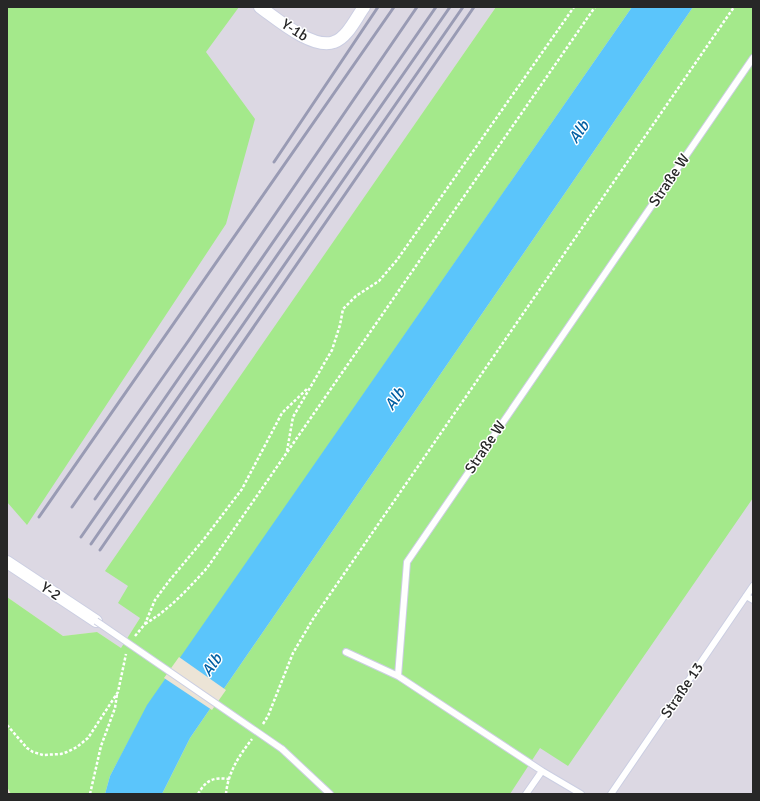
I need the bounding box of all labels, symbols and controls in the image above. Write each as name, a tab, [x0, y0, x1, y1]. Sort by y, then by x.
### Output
street label: Y-1b	[278, 15, 312, 45]
water label: Alb	[564, 116, 595, 147]
street label: Straße W	[645, 150, 693, 210]
water label: Alb	[380, 383, 411, 414]
street label: Straße W	[461, 417, 509, 477]
street label: Y-2	[38, 578, 64, 604]
water label: Alb	[197, 649, 228, 680]
street label: Straße 13	[657, 659, 707, 721]

